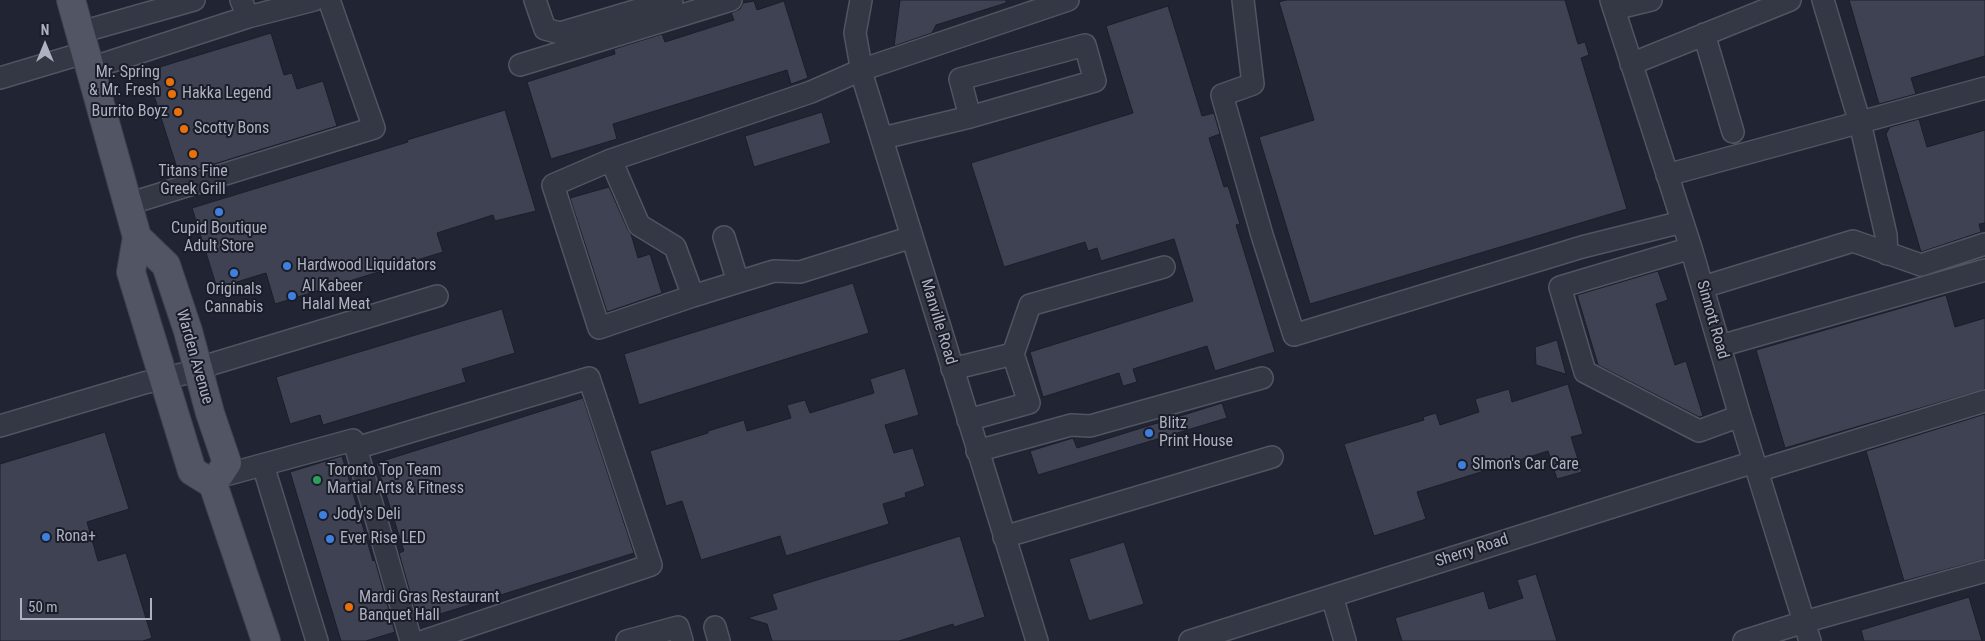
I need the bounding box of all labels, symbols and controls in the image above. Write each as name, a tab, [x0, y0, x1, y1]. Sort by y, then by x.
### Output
north arrow	[20, 20, 70, 70]
text: N	[41, 22, 49, 38]
place label: Mr. Spring & Mr. Fresh	[89, 63, 160, 101]
marker: Mr. Spring & Mr. Fresh	[164, 76, 176, 88]
place label: Hakka Legend	[182, 84, 272, 104]
marker: Hakka Legend	[166, 88, 178, 100]
place label: Burrito Boyz	[91, 102, 168, 122]
marker: Burrito Boyz	[172, 106, 184, 118]
place label: Scotty Bons	[194, 119, 269, 139]
marker: Scotty Bons	[178, 123, 190, 135]
marker: Titans Fine Greek Grill	[187, 148, 199, 160]
place label: Titans Fine Greek Grill	[158, 162, 228, 200]
marker: Cupid Boutique Adult Store	[213, 206, 225, 218]
place label: Cupid Boutique Adult Store	[171, 219, 267, 257]
place label: Hardwood Liquidators	[297, 256, 436, 276]
marker: Hardwood Liquidators	[281, 260, 293, 272]
marker: Originals Cannabis	[228, 267, 240, 279]
place label: Al Kabeer Halal Meat	[302, 277, 370, 315]
street label: Manville Road	[916, 277, 960, 367]
street label: Sinnott Road	[1692, 279, 1732, 361]
place label: Originals Cannabis	[205, 280, 263, 318]
marker: Al Kabeer Halal Meat	[286, 290, 298, 302]
street label: Warden Avenue	[171, 308, 217, 406]
place label: Blitz Print House	[1159, 414, 1233, 452]
marker: Blitz Print House	[1143, 427, 1155, 439]
place label: SImon's Car Care	[1472, 455, 1579, 475]
marker: SImon's Car Care	[1456, 459, 1468, 471]
place label: Toronto Top Team Martial Arts & Fitness	[327, 461, 464, 499]
marker: Toronto Top Team Martial Arts & Fitness	[311, 474, 323, 486]
place label: Jody's Deli	[333, 505, 401, 525]
marker: Jody's Deli	[317, 509, 329, 521]
place label: Rona+	[56, 527, 96, 547]
place label: Ever Rise LED	[340, 529, 426, 549]
street label: Sherry Road	[1433, 530, 1511, 572]
marker: Rona+	[40, 531, 52, 543]
marker: Ever Rise LED	[324, 533, 336, 545]
scale bar	[22, 588, 155, 620]
place label: Mardi Gras Restaurant Banquet Hall	[359, 588, 500, 626]
text: 50 m	[28, 598, 58, 616]
marker: Mardi Gras Restaurant Banquet Hall	[343, 601, 355, 613]

